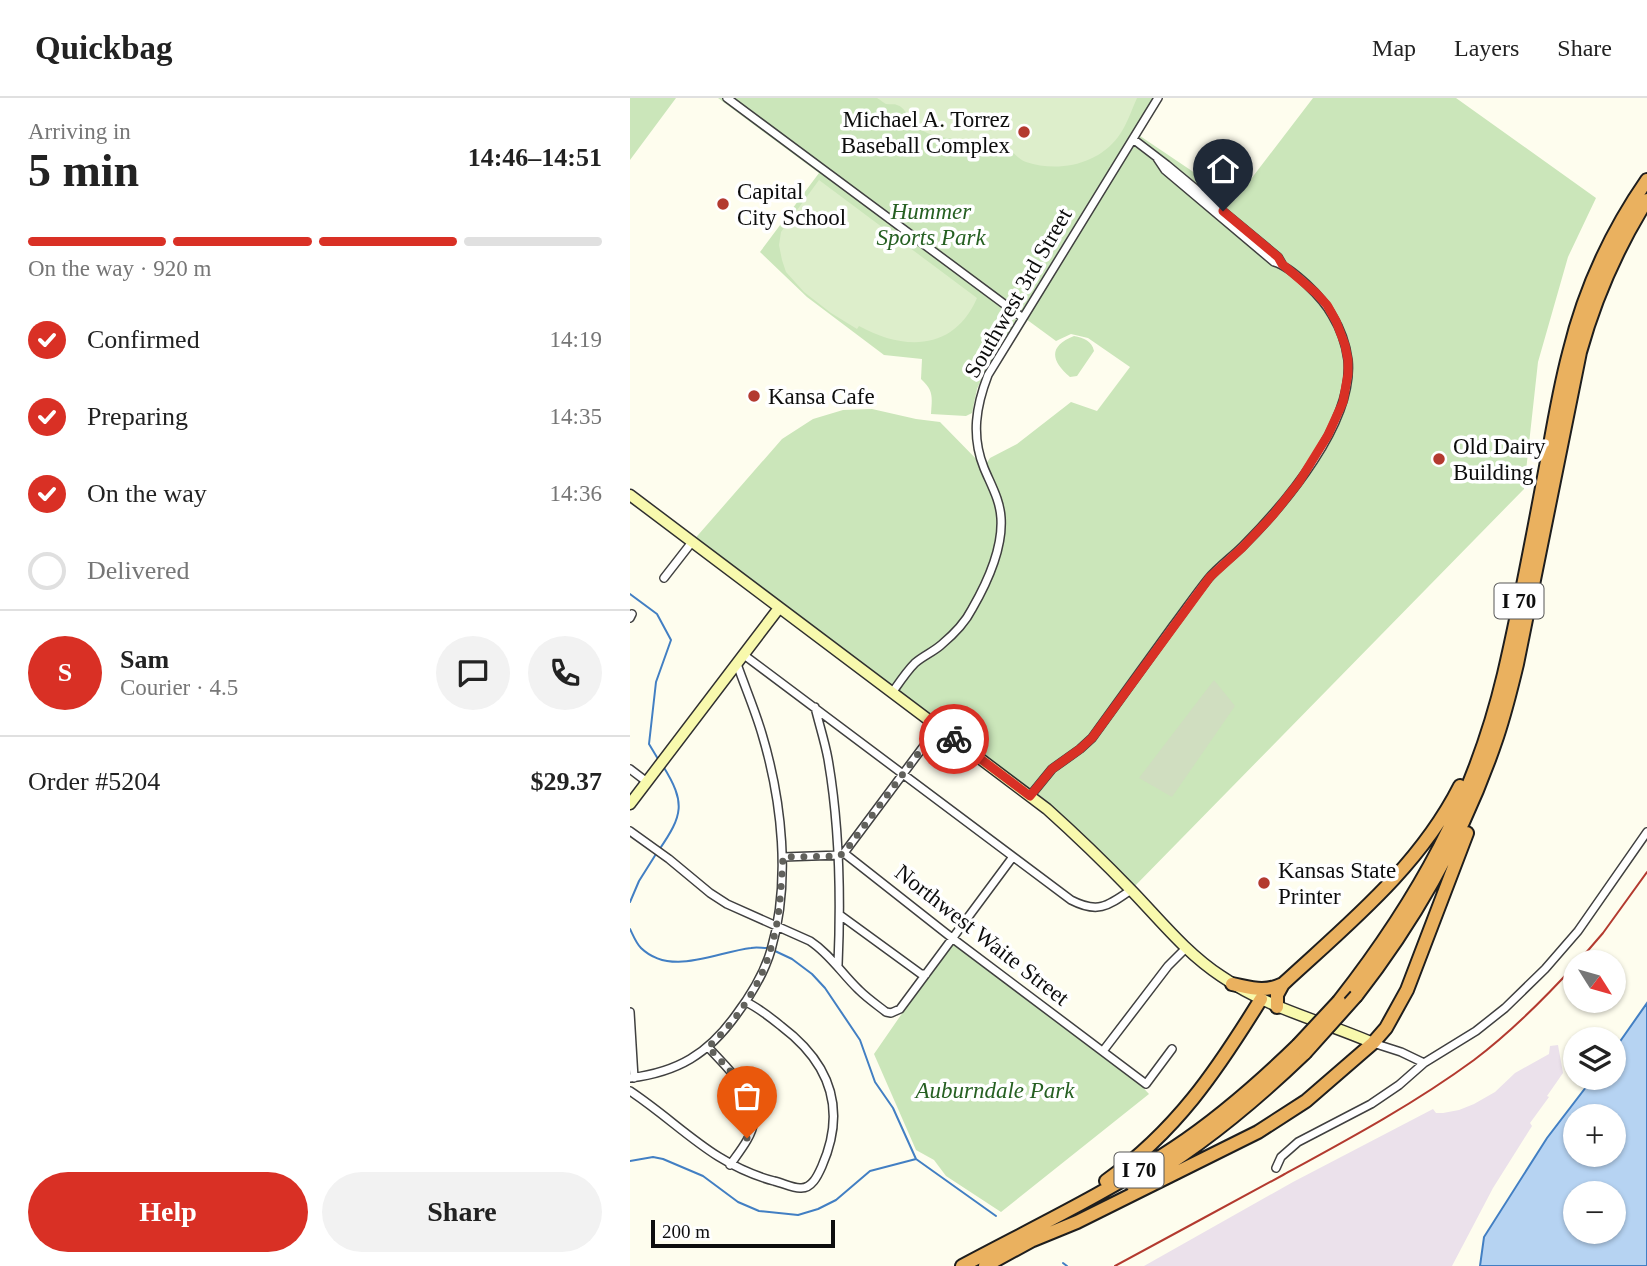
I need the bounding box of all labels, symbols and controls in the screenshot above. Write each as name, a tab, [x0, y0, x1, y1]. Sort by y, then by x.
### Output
text: Quickbag	[35, 30, 173, 66]
text: Map	[1372, 35, 1416, 61]
text: Layers	[1454, 35, 1519, 61]
text: Share	[1557, 35, 1612, 61]
place label: Michael A. Torrez Baseball Complex	[841, 107, 1010, 158]
text: Arriving in	[28, 119, 131, 144]
marker: Michael A. Torrez Baseball Complex	[1016, 124, 1032, 140]
pin	[1193, 139, 1253, 211]
text: 14:46–14:51	[468, 143, 602, 172]
text: 5 min	[28, 145, 139, 196]
icon: home	[1204, 150, 1242, 188]
place label: Capital City School	[737, 179, 846, 230]
marker: Capital City School	[715, 196, 731, 212]
park label: Hummer Sports Park	[876, 199, 986, 250]
street label: Southwest 3rd Street	[959, 203, 1077, 382]
text: On the way · 920 m	[28, 256, 211, 281]
icon: check	[28, 321, 66, 359]
text: Confirmed	[87, 325, 200, 354]
text: 14:19	[550, 327, 602, 352]
place label: Kansa Cafe	[768, 384, 875, 409]
marker: Kansa Cafe	[746, 388, 762, 404]
icon: check	[28, 398, 66, 436]
text: Preparing	[87, 402, 188, 431]
text: 14:35	[550, 404, 602, 429]
place label: Old Dairy Building	[1453, 434, 1546, 485]
marker: Old Dairy Building	[1431, 451, 1447, 467]
icon: check	[28, 475, 66, 513]
text: On the way	[87, 479, 207, 508]
text: 14:36	[550, 481, 602, 506]
text: Delivered	[87, 556, 190, 585]
road number: I 70	[1494, 584, 1544, 618]
button: chat	[436, 636, 510, 710]
button: phone	[528, 636, 602, 710]
text: Sam	[120, 645, 169, 674]
text: S	[58, 658, 72, 687]
text: Courier · 4.5	[120, 675, 238, 700]
courier	[919, 704, 989, 774]
icon: bike	[935, 720, 973, 758]
text: Order #5204	[28, 767, 160, 796]
text: $29.37	[531, 767, 602, 796]
place label: Kansas State Printer	[1278, 858, 1396, 909]
street label: Northwest Waite Street	[890, 859, 1074, 1011]
marker: Kansas State Printer	[1256, 875, 1272, 891]
north arrow	[1563, 950, 1626, 1013]
map controls	[1563, 950, 1626, 1244]
button: layers	[1563, 1027, 1626, 1090]
pin	[717, 1066, 777, 1138]
icon: bag	[728, 1077, 766, 1115]
park label: Auburndale Park	[913, 1078, 1075, 1103]
button: +	[1563, 1104, 1626, 1167]
road number: I 70	[1114, 1152, 1164, 1188]
button: Help	[28, 1172, 308, 1252]
button: Share	[322, 1172, 602, 1252]
button: −	[1563, 1181, 1626, 1244]
scale bar	[651, 1217, 835, 1249]
text: 200 m	[662, 1221, 710, 1242]

